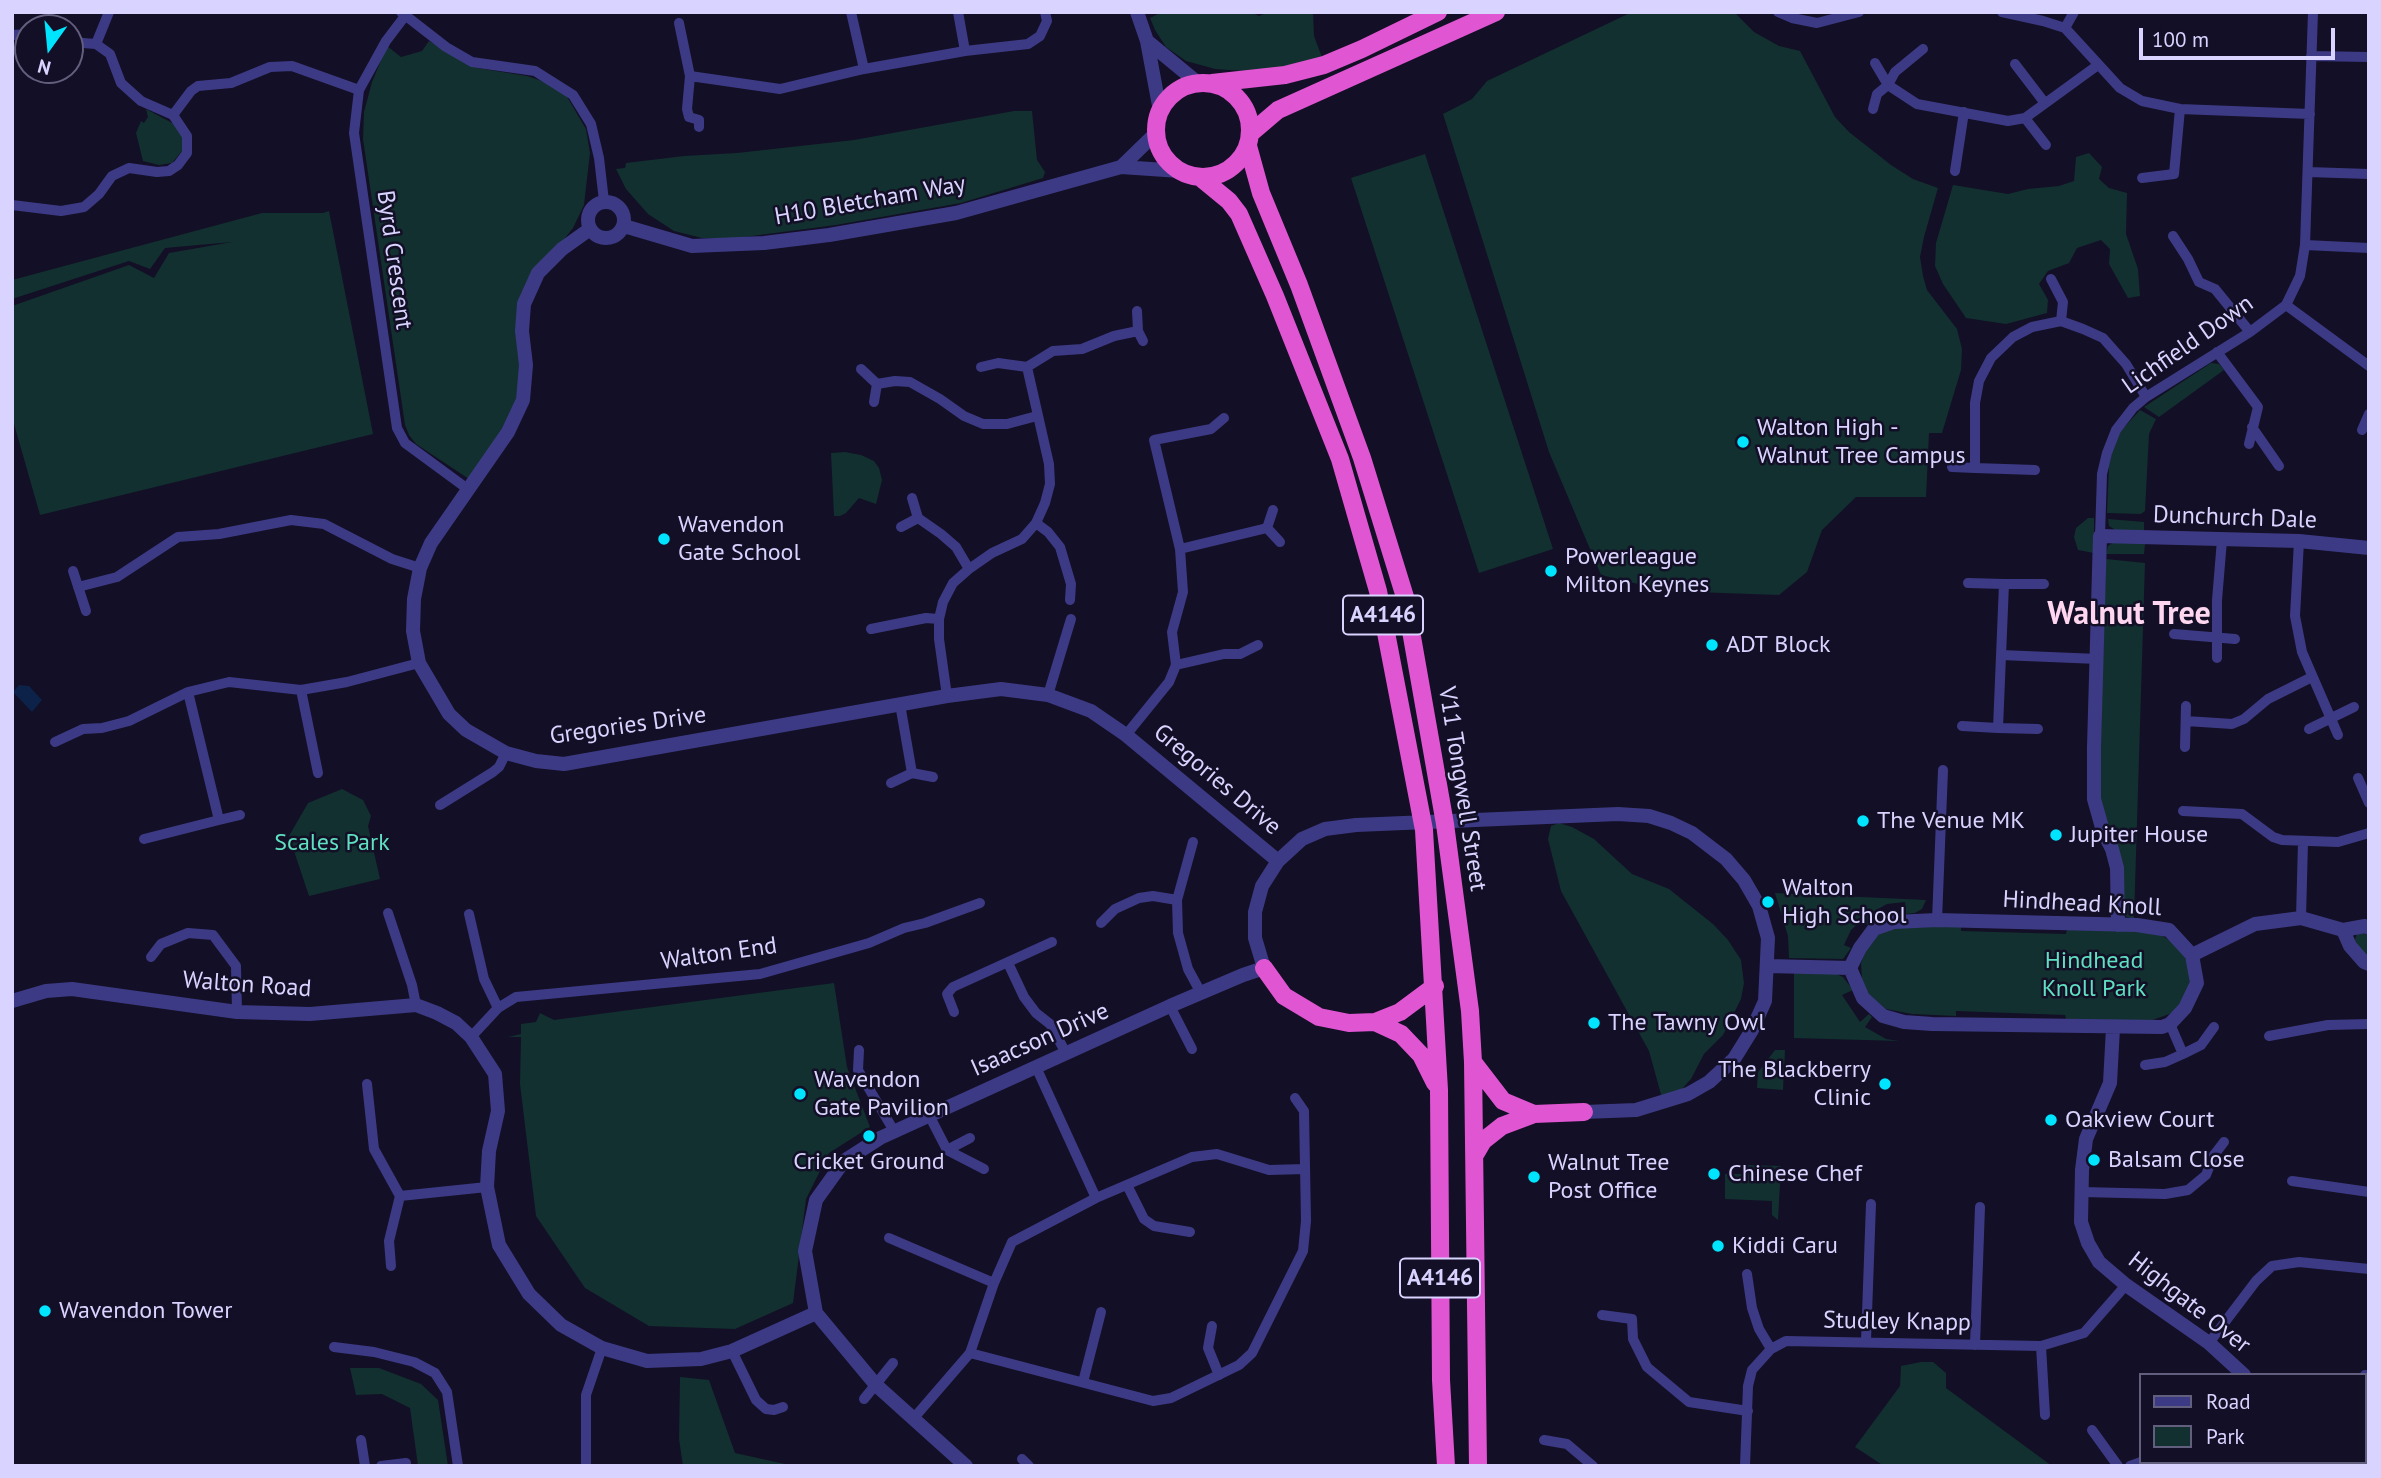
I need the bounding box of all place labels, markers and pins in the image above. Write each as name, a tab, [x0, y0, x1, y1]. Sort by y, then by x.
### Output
place label: Walton High - Walnut Tree Campus	[1757, 414, 1966, 470]
marker: Walton High - Walnut Tree Campus	[1735, 434, 1751, 450]
place label: Wavendon Gate School	[678, 511, 800, 567]
marker: Wavendon Gate School	[656, 531, 672, 547]
place label: Powerleague Milton Keynes	[1565, 543, 1709, 599]
marker: Powerleague Milton Keynes	[1543, 563, 1559, 579]
place label: ADT Block	[1726, 631, 1831, 659]
marker: ADT Block	[1704, 637, 1720, 653]
place label: The Venue MK	[1877, 807, 2025, 835]
marker: The Venue MK	[1855, 813, 1871, 829]
place label: Jupiter House	[2070, 821, 2208, 849]
marker: Jupiter House	[2048, 827, 2064, 843]
place label: Walton High School	[1782, 874, 1906, 930]
marker: Walton High School	[1760, 894, 1776, 910]
place label: The Tawny Owl	[1608, 1009, 1765, 1037]
marker: The Tawny Owl	[1586, 1015, 1602, 1031]
place label: The Blackberry Clinic	[1718, 1056, 1871, 1112]
place label: Wavendon Gate Pavilion	[814, 1066, 949, 1122]
marker: The Blackberry Clinic	[1877, 1076, 1893, 1092]
marker: Wavendon Gate Pavilion	[792, 1086, 808, 1102]
place label: Oakview Court	[2065, 1106, 2214, 1134]
marker: Oakview Court	[2043, 1112, 2059, 1128]
marker: Cricket Ground	[861, 1128, 877, 1144]
place label: Balsam Close	[2108, 1146, 2245, 1174]
place label: Cricket Ground	[793, 1148, 945, 1176]
place label: Walnut Tree Post Office	[1548, 1149, 1669, 1205]
marker: Balsam Close	[2086, 1152, 2102, 1168]
place label: Chinese Chef	[1728, 1160, 1862, 1188]
marker: Chinese Chef	[1706, 1166, 1722, 1182]
marker: Walnut Tree Post Office	[1526, 1169, 1542, 1185]
place label: Kiddi Caru	[1732, 1232, 1838, 1260]
marker: Kiddi Caru	[1710, 1238, 1726, 1254]
place label: Wavendon Tower	[59, 1297, 232, 1325]
marker: Wavendon Tower	[37, 1303, 53, 1319]

